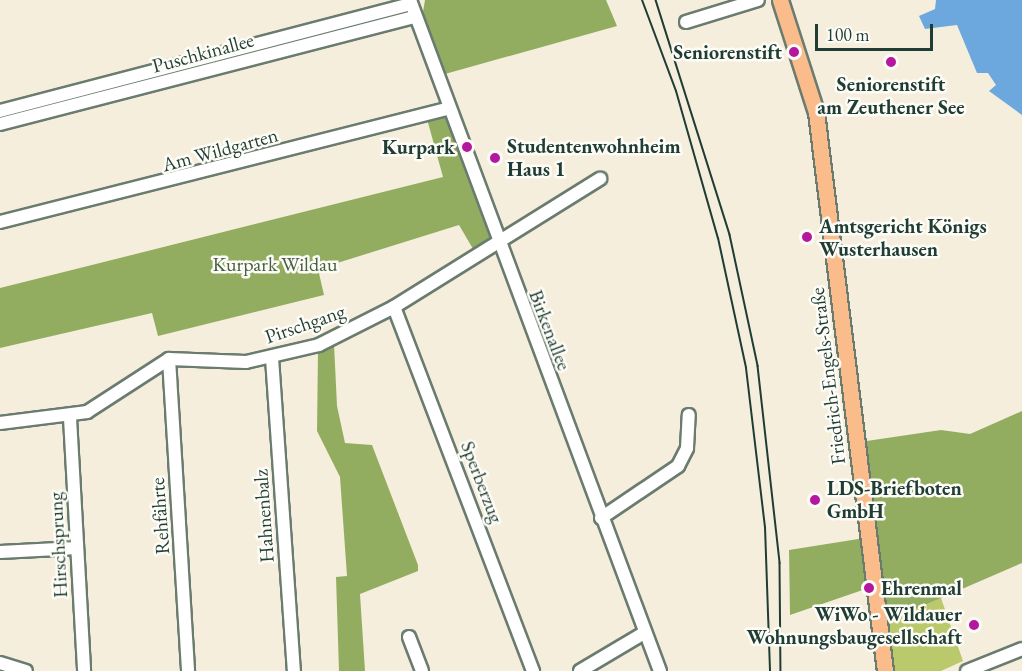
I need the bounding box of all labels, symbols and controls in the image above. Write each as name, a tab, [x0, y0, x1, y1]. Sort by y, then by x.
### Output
scale bar	[818, 12, 936, 50]
text: 100 m	[826, 23, 870, 46]
street label: Puschkinallee	[150, 28, 256, 78]
place label: Seniorenstift	[673, 40, 782, 64]
marker: Seniorenstift	[787, 45, 801, 59]
marker: Seniorenstift am Zeuthener See	[884, 55, 898, 69]
place label: Seniorenstift am Zeuthener See	[817, 72, 965, 119]
street label: Am Wildgarten	[159, 123, 281, 177]
place label: Studentenwohnheim Haus 1	[507, 134, 681, 181]
place label: Kurpark	[382, 135, 455, 159]
marker: Kurpark	[460, 140, 474, 154]
marker: Studentenwohnheim Haus 1	[488, 151, 502, 165]
place label: Amtsgericht Königs Wusterhausen	[819, 214, 987, 261]
marker: Amtsgericht Königs Wusterhausen	[800, 230, 814, 244]
park label: Kurpark Wildau	[212, 252, 338, 276]
street label: Birkenallee	[524, 286, 576, 374]
street label: Friedrich-Engels-Straße	[805, 286, 851, 466]
street label: Pirschgang	[262, 299, 348, 349]
street label: Sperberzug	[455, 438, 509, 526]
street label: Hahnenbalz	[249, 468, 279, 564]
place label: LDS-Briefboten GmbH	[827, 476, 962, 523]
street label: Rehfährte	[145, 477, 175, 555]
street label: Hirschsprung	[43, 491, 73, 599]
marker: LDS-Briefboten GmbH	[808, 493, 822, 507]
place label: Ehrenmal	[881, 576, 962, 600]
marker: Ehrenmal	[862, 581, 876, 595]
place label: WiWo - Wildauer Wohnungsbaugesellschaft	[747, 602, 962, 649]
marker: WiWo - Wildauer Wohnungsbaugesellschaft	[967, 618, 981, 632]

